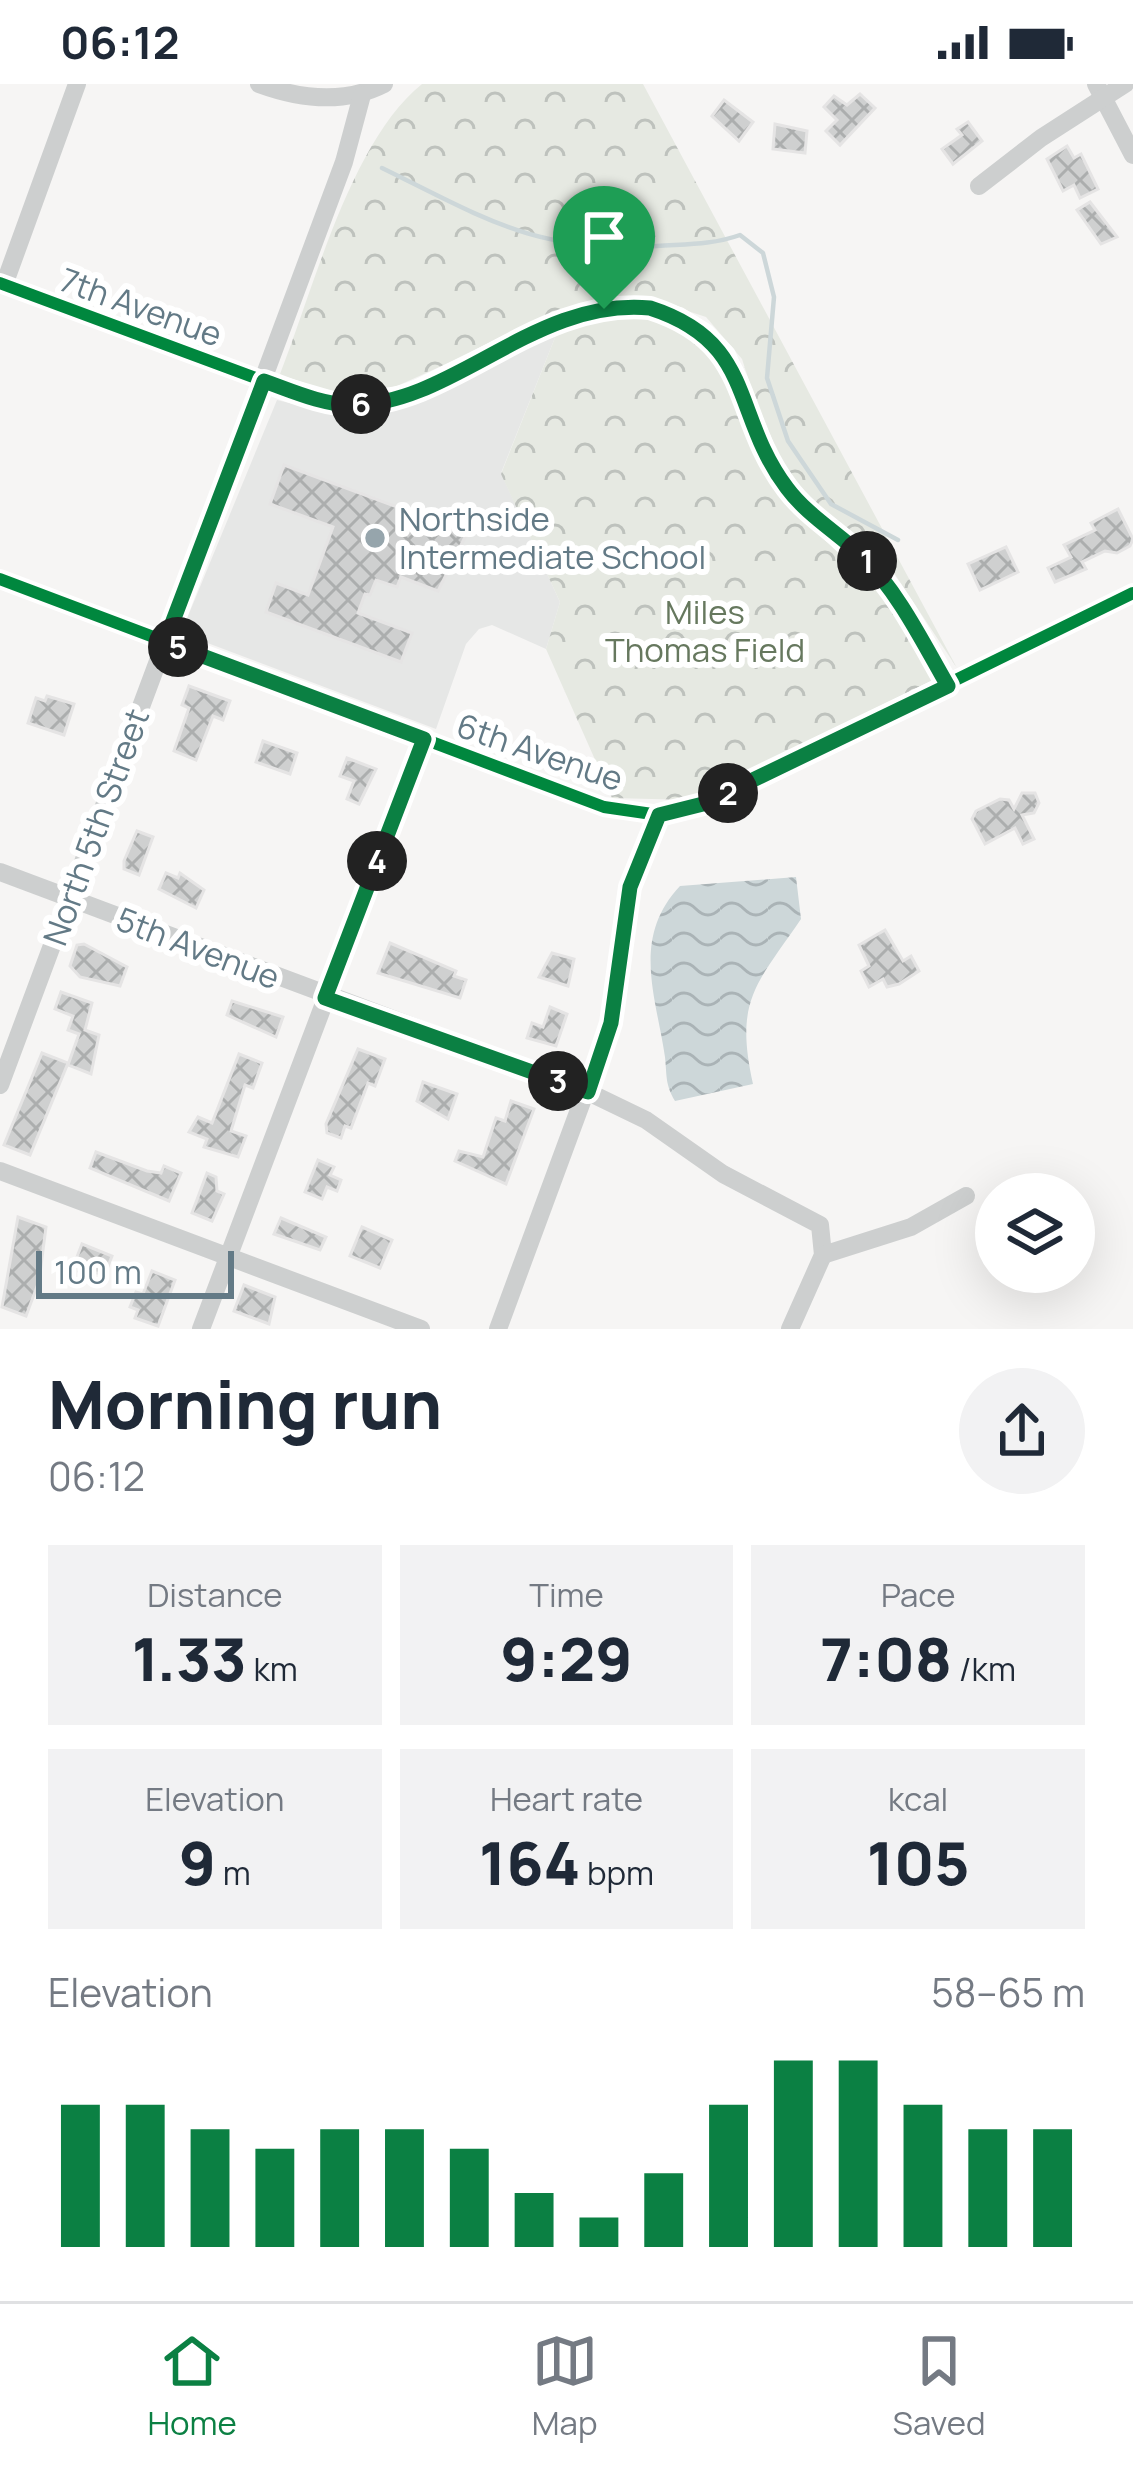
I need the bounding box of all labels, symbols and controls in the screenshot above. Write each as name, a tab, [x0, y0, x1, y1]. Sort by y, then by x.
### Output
text: 06:12	[60, 11, 180, 73]
pin	[553, 186, 655, 309]
icon: arrive	[571, 204, 637, 270]
street label: 7th Avenue	[54, 256, 228, 357]
pin: 6	[331, 374, 391, 434]
text: 6	[351, 381, 371, 426]
place label: Northside Intermediate School	[399, 496, 706, 579]
marker: Northside Intermediate School	[362, 525, 388, 551]
pin: 1	[837, 531, 897, 591]
text: 1	[860, 538, 874, 583]
park label: Miles Thomas Field	[605, 589, 805, 672]
pin: 5	[148, 617, 208, 677]
text: 5	[168, 624, 188, 669]
street label: North 5th Street	[32, 702, 159, 951]
street label: 6th Avenue	[451, 702, 629, 801]
pin: 2	[698, 763, 758, 823]
text: 2	[718, 770, 738, 815]
pin: 4	[347, 831, 407, 891]
text: 4	[367, 838, 387, 883]
street label: 5th Avenue	[110, 896, 286, 999]
pin: 3	[528, 1051, 588, 1111]
text: 3	[548, 1058, 568, 1103]
map controls	[975, 1173, 1095, 1293]
button: layers	[975, 1173, 1095, 1293]
scale bar	[36, 1245, 234, 1298]
text: 100 m	[54, 1249, 142, 1294]
text: Morning run	[48, 1359, 442, 1449]
button: share	[959, 1368, 1085, 1494]
text: 06:12	[48, 1449, 145, 1503]
text: Distance	[147, 1572, 282, 1617]
text: Time	[529, 1572, 604, 1617]
text: Pace	[881, 1572, 955, 1617]
text: 1.33	[132, 1617, 247, 1699]
text: 9:29	[500, 1617, 633, 1699]
text: 7:08	[820, 1617, 952, 1699]
text: km	[247, 1646, 298, 1691]
text: /km	[952, 1646, 1016, 1691]
text: Elevation	[145, 1776, 284, 1821]
text: Heart rate	[490, 1776, 643, 1821]
text: kcal	[888, 1776, 948, 1821]
text: 9	[179, 1821, 216, 1903]
text: 164	[479, 1821, 580, 1903]
text: 105	[867, 1821, 970, 1903]
text: m	[216, 1850, 251, 1895]
text: bpm	[580, 1850, 654, 1895]
text: Elevation	[48, 1965, 213, 2019]
text: 58–65 m	[931, 1965, 1085, 2019]
tab: Home	[147, 2328, 237, 2445]
tab: Map	[532, 2328, 598, 2445]
tab: Saved	[893, 2328, 986, 2445]

